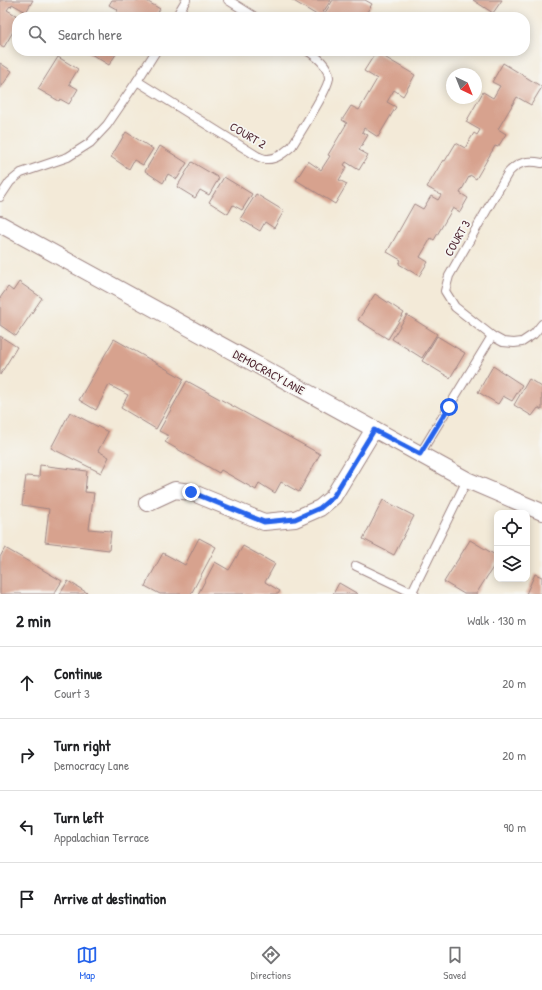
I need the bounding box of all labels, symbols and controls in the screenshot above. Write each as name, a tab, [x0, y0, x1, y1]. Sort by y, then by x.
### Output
search box	[12, 12, 530, 56]
icon: search	[26, 23, 48, 45]
text: Search here	[58, 24, 122, 45]
north arrow	[446, 68, 482, 104]
street label: COURT 2	[227, 118, 270, 152]
street label: COURT 3	[440, 217, 474, 259]
street label: DEMOCRACY LANE	[230, 345, 308, 399]
route start	[440, 398, 458, 416]
route end	[182, 483, 200, 501]
map controls	[494, 510, 530, 582]
button: locate	[494, 510, 530, 546]
button: layers	[494, 546, 530, 582]
text: 2 min	[16, 609, 51, 632]
text: Walk · 130 m	[467, 611, 526, 629]
text: Continue	[54, 663, 102, 684]
icon: ahead	[16, 672, 38, 694]
text: 20 m	[502, 674, 526, 692]
text: Court 3	[54, 684, 90, 702]
text: Turn right	[54, 735, 110, 756]
icon: right	[16, 744, 38, 766]
text: 20 m	[502, 746, 526, 764]
text: Democracy Lane	[54, 756, 129, 774]
text: Turn left	[54, 807, 104, 828]
icon: left	[16, 816, 38, 838]
text: 90 m	[504, 818, 526, 836]
text: Appalachian Terrace	[54, 828, 149, 846]
icon: arrive	[16, 888, 38, 910]
text: Arrive at destination	[54, 888, 166, 909]
tab: Map	[76, 944, 98, 982]
tab: Directions	[251, 944, 291, 982]
tab: Saved	[443, 944, 466, 982]

